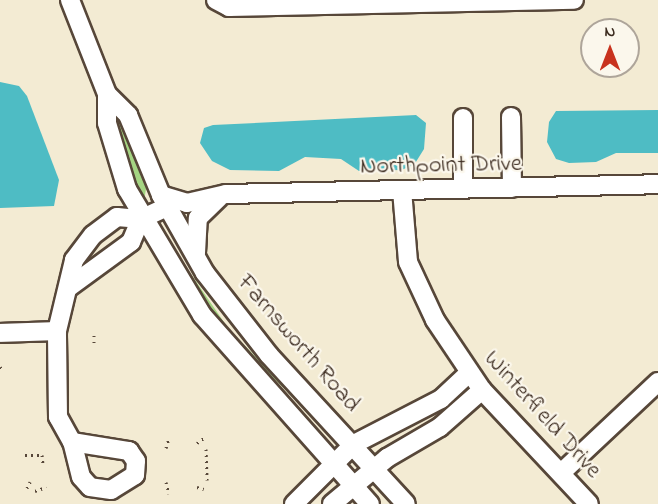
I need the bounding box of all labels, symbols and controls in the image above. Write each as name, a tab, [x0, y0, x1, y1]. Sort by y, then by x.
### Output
north arrow	[580, 18, 640, 78]
text: N	[605, 20, 615, 44]
street label: Northpoint Drive	[360, 150, 522, 182]
street label: Farnsworth Road	[230, 269, 366, 419]
street label: Winterfield Drive	[477, 345, 607, 485]

